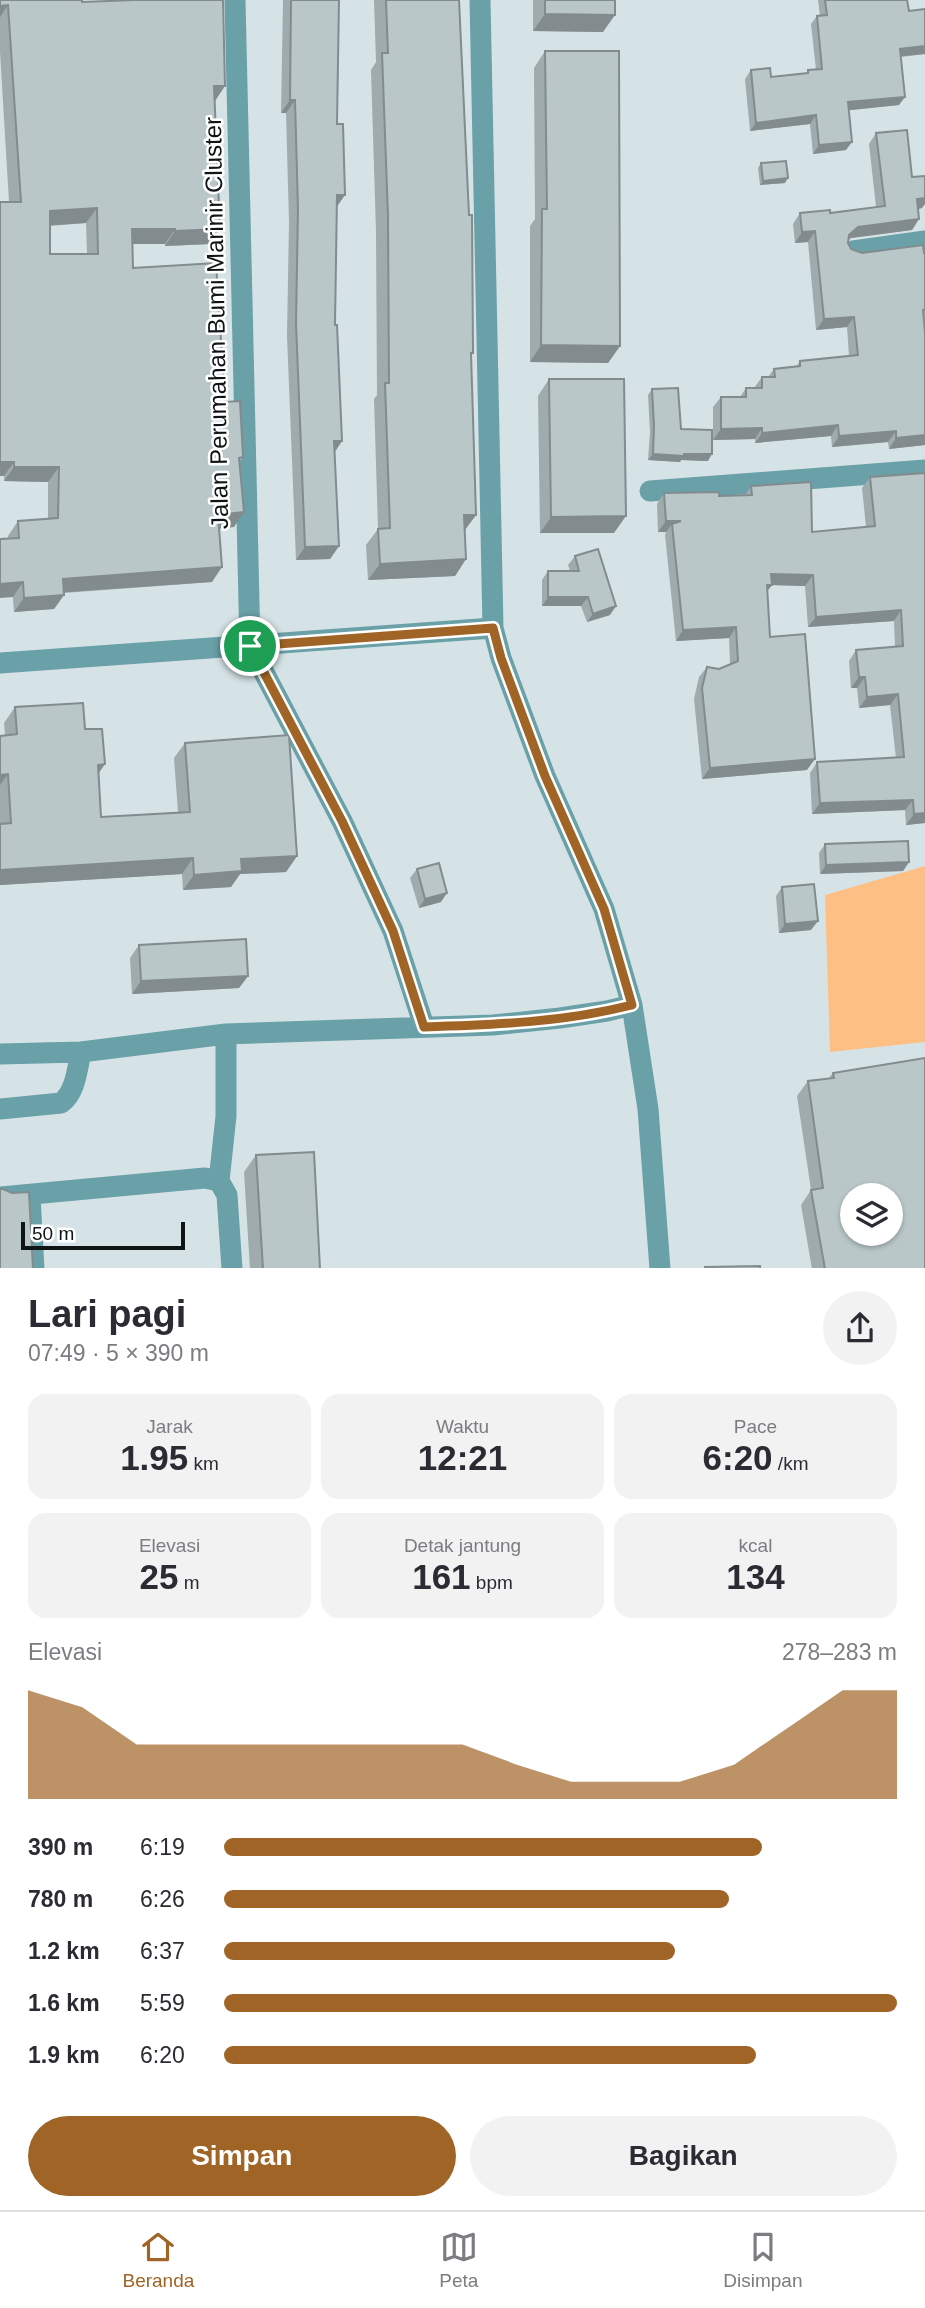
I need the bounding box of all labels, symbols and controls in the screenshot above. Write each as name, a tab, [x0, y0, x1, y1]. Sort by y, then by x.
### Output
street label: Jalan Perumahan Bumi Marinir Cluster	[199, 117, 233, 529]
pin	[220, 616, 280, 676]
icon: arrive	[231, 627, 269, 665]
map controls	[840, 1183, 903, 1246]
button: layers	[840, 1183, 903, 1246]
scale bar	[21, 1220, 186, 1251]
text: 50 m	[32, 1223, 74, 1244]
button: share	[823, 1291, 897, 1365]
text: Lari pagi	[28, 1293, 186, 1335]
text: 07:49 · 5 × 390 m	[28, 1340, 209, 1366]
text: Jarak	[146, 1416, 193, 1437]
text: Waktu	[436, 1416, 489, 1437]
text: Pace	[734, 1416, 777, 1437]
text: 1.95	[120, 1438, 188, 1477]
text: 12:21	[418, 1438, 507, 1477]
text: 6:20	[703, 1438, 773, 1477]
text: km	[188, 1453, 219, 1474]
text: /km	[773, 1453, 808, 1474]
text: Elevasi	[139, 1535, 200, 1556]
text: Detak jantung	[404, 1535, 521, 1556]
text: kcal	[739, 1535, 772, 1556]
text: 25	[139, 1557, 178, 1596]
text: 161	[412, 1557, 471, 1596]
text: 134	[726, 1557, 785, 1596]
text: m	[178, 1572, 200, 1593]
text: bpm	[471, 1572, 513, 1593]
text: Elevasi	[28, 1639, 102, 1665]
text: 278–283 m	[782, 1639, 897, 1665]
text: 390 m	[28, 1834, 93, 1860]
text: 6:19	[140, 1834, 185, 1860]
text: 780 m	[28, 1886, 93, 1912]
text: 6:26	[140, 1886, 185, 1912]
text: 1.2 km	[28, 1938, 100, 1964]
text: 6:37	[140, 1938, 185, 1964]
text: 1.6 km	[28, 1990, 100, 2016]
text: 5:59	[140, 1990, 185, 2016]
text: 1.9 km	[28, 2042, 100, 2068]
text: 6:20	[140, 2042, 185, 2068]
button: Simpan	[28, 2116, 456, 2196]
button: Bagikan	[470, 2116, 897, 2196]
tab: Beranda	[122, 2228, 194, 2292]
tab: Peta	[439, 2228, 478, 2292]
tab: Disimpan	[723, 2228, 803, 2292]

